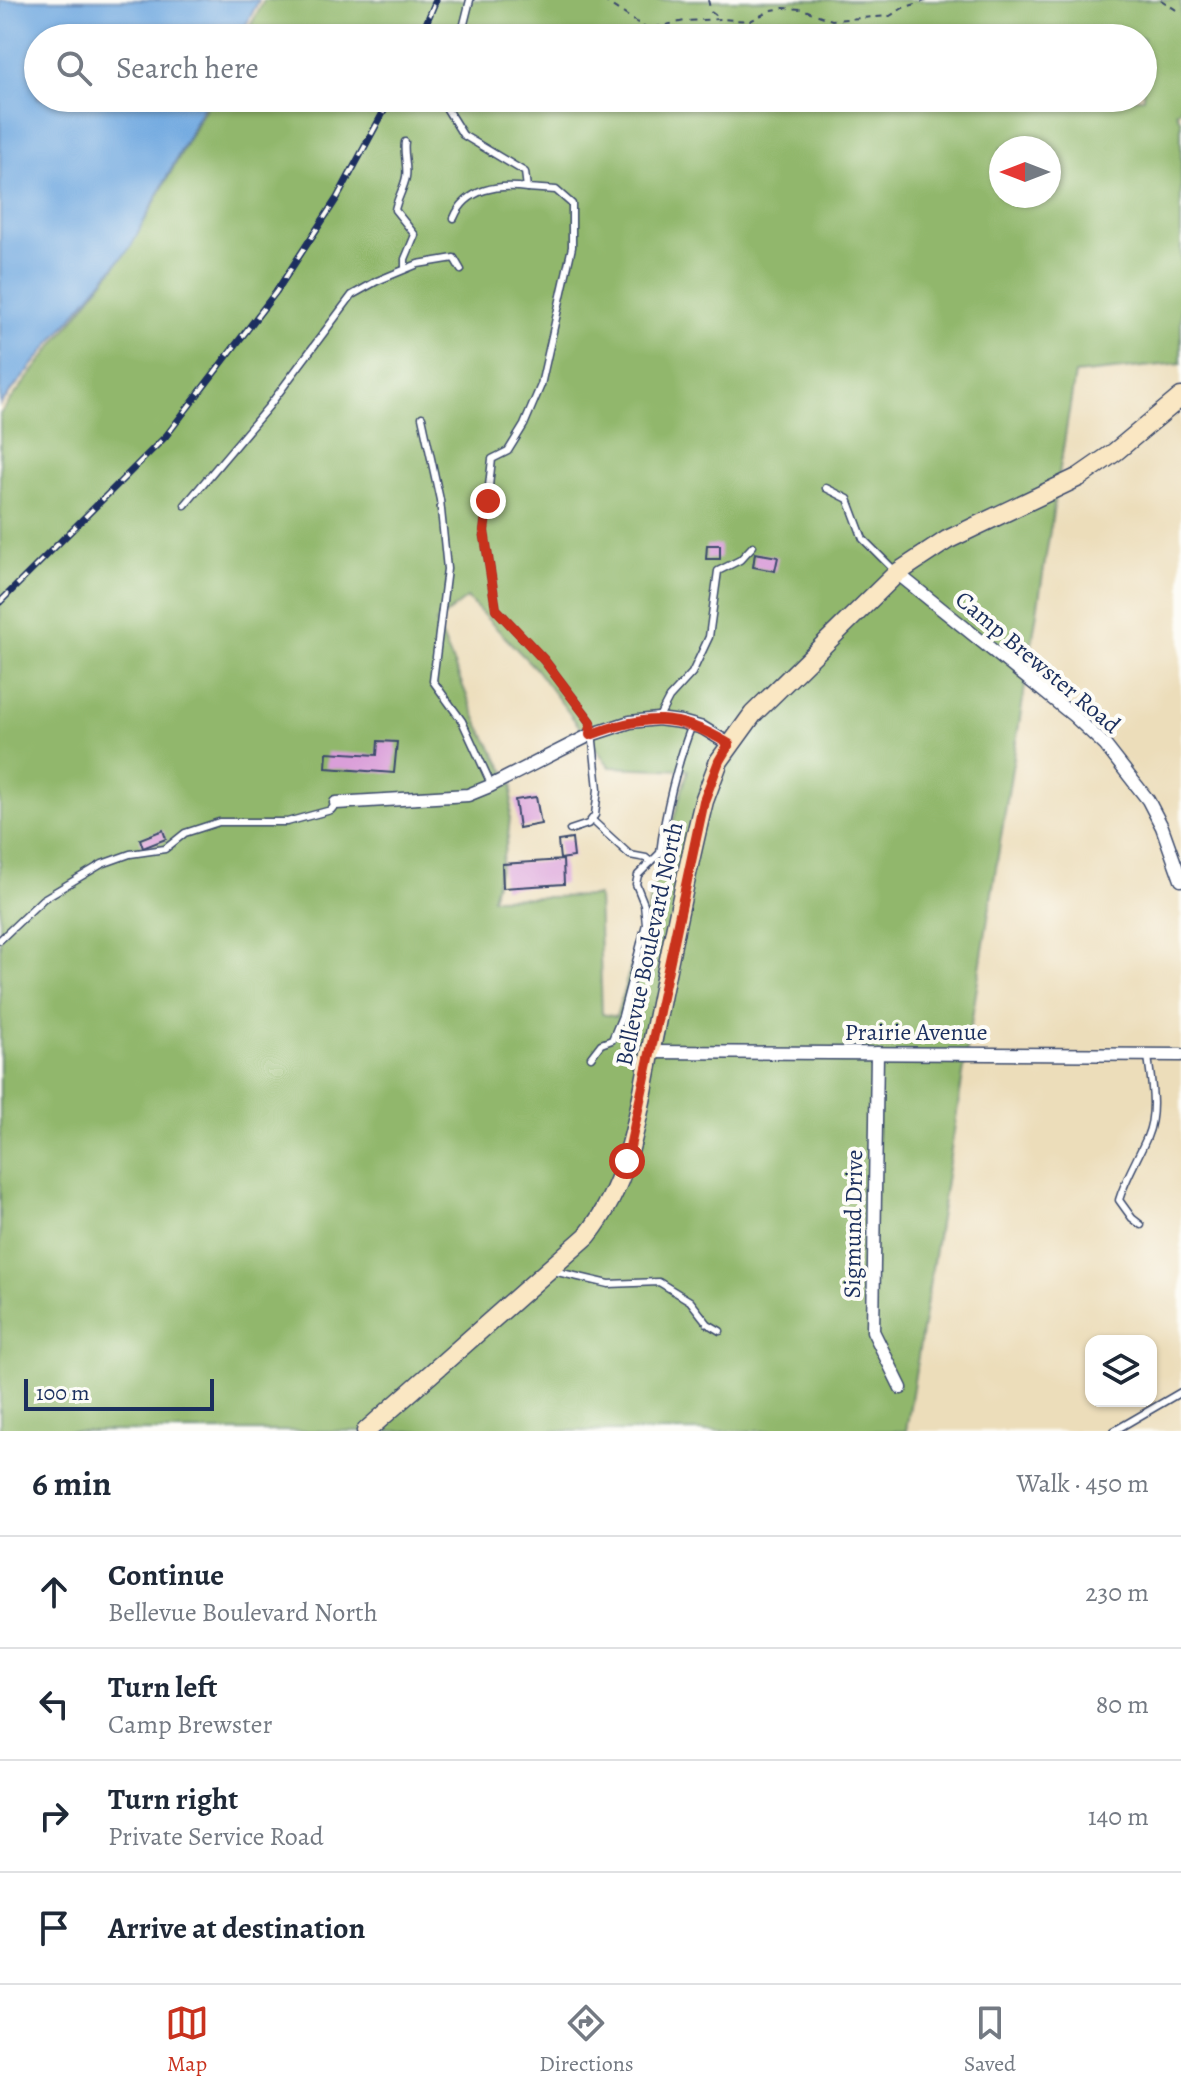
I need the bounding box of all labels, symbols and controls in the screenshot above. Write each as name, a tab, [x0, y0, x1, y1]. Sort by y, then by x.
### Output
search box	[24, 24, 1157, 112]
icon: search	[52, 46, 96, 90]
text: Search here	[116, 48, 259, 88]
north arrow	[989, 136, 1061, 208]
route end	[470, 483, 506, 519]
street label: Camp Brewster Road	[949, 583, 1127, 741]
street label: Bellevue Boulevard North	[607, 819, 691, 1069]
street label: Prairie Avenue	[845, 1016, 987, 1048]
route start	[609, 1143, 645, 1179]
street label: Sigmund Drive	[836, 1149, 870, 1299]
map controls	[1085, 1335, 1157, 1407]
button: layers	[1085, 1335, 1157, 1407]
scale bar	[24, 1375, 214, 1411]
text: 100 m	[36, 1378, 90, 1408]
text: 6 min	[32, 1460, 111, 1507]
text: Walk · 450 m	[1016, 1466, 1149, 1501]
text: Continue	[108, 1555, 224, 1595]
icon: ahead	[32, 1570, 76, 1614]
text: 230 m	[1085, 1575, 1149, 1610]
text: Bellevue Boulevard North	[108, 1595, 378, 1630]
text: Turn left	[108, 1667, 217, 1707]
icon: left	[32, 1682, 76, 1726]
text: 80 m	[1096, 1687, 1149, 1722]
text: Camp Brewster	[108, 1707, 272, 1742]
text: Turn right	[108, 1779, 238, 1819]
icon: right	[32, 1794, 76, 1838]
text: 140 m	[1088, 1799, 1149, 1834]
text: Private Service Road	[108, 1819, 324, 1854]
icon: arrive	[32, 1906, 76, 1950]
text: Arrive at destination	[108, 1908, 365, 1948]
tab: Map	[165, 2001, 209, 2079]
tab: Directions	[539, 2001, 634, 2079]
tab: Saved	[964, 2001, 1016, 2079]

